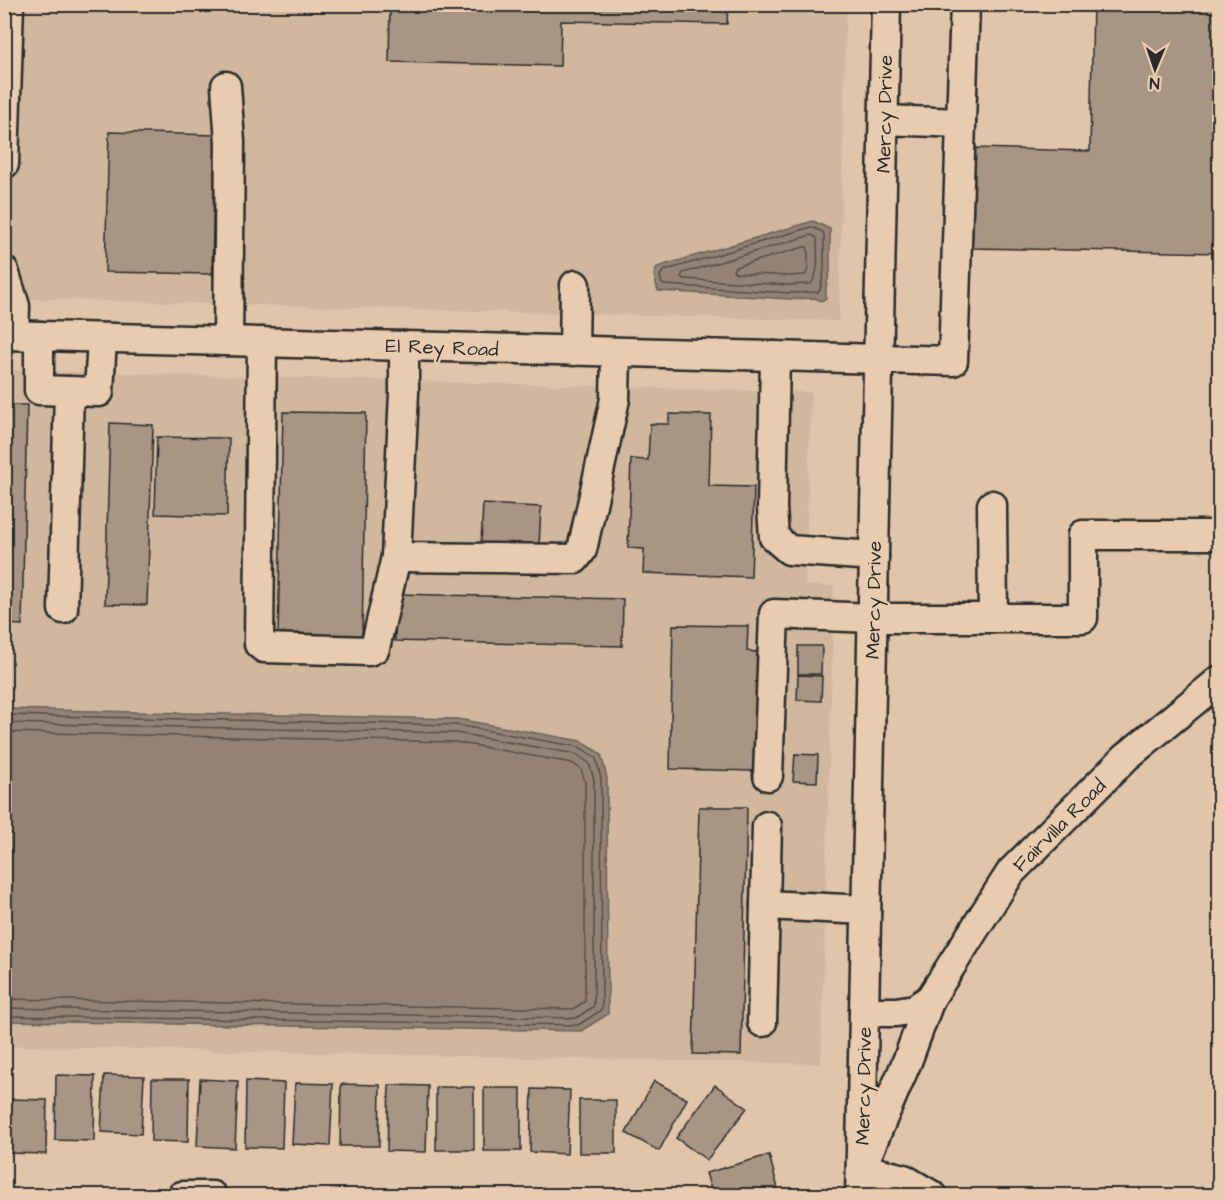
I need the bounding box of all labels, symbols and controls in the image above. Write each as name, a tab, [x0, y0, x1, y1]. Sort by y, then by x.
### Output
north arrow	[1125, 39, 1185, 99]
street label: Mercy Drive	[870, 54, 901, 173]
text: N	[1149, 72, 1160, 94]
street label: El Rey Road	[385, 332, 499, 365]
street label: Mercy Drive	[859, 540, 890, 659]
street label: Fairvilla Road	[1007, 773, 1113, 879]
street label: Mercy Drive	[849, 1026, 880, 1145]

